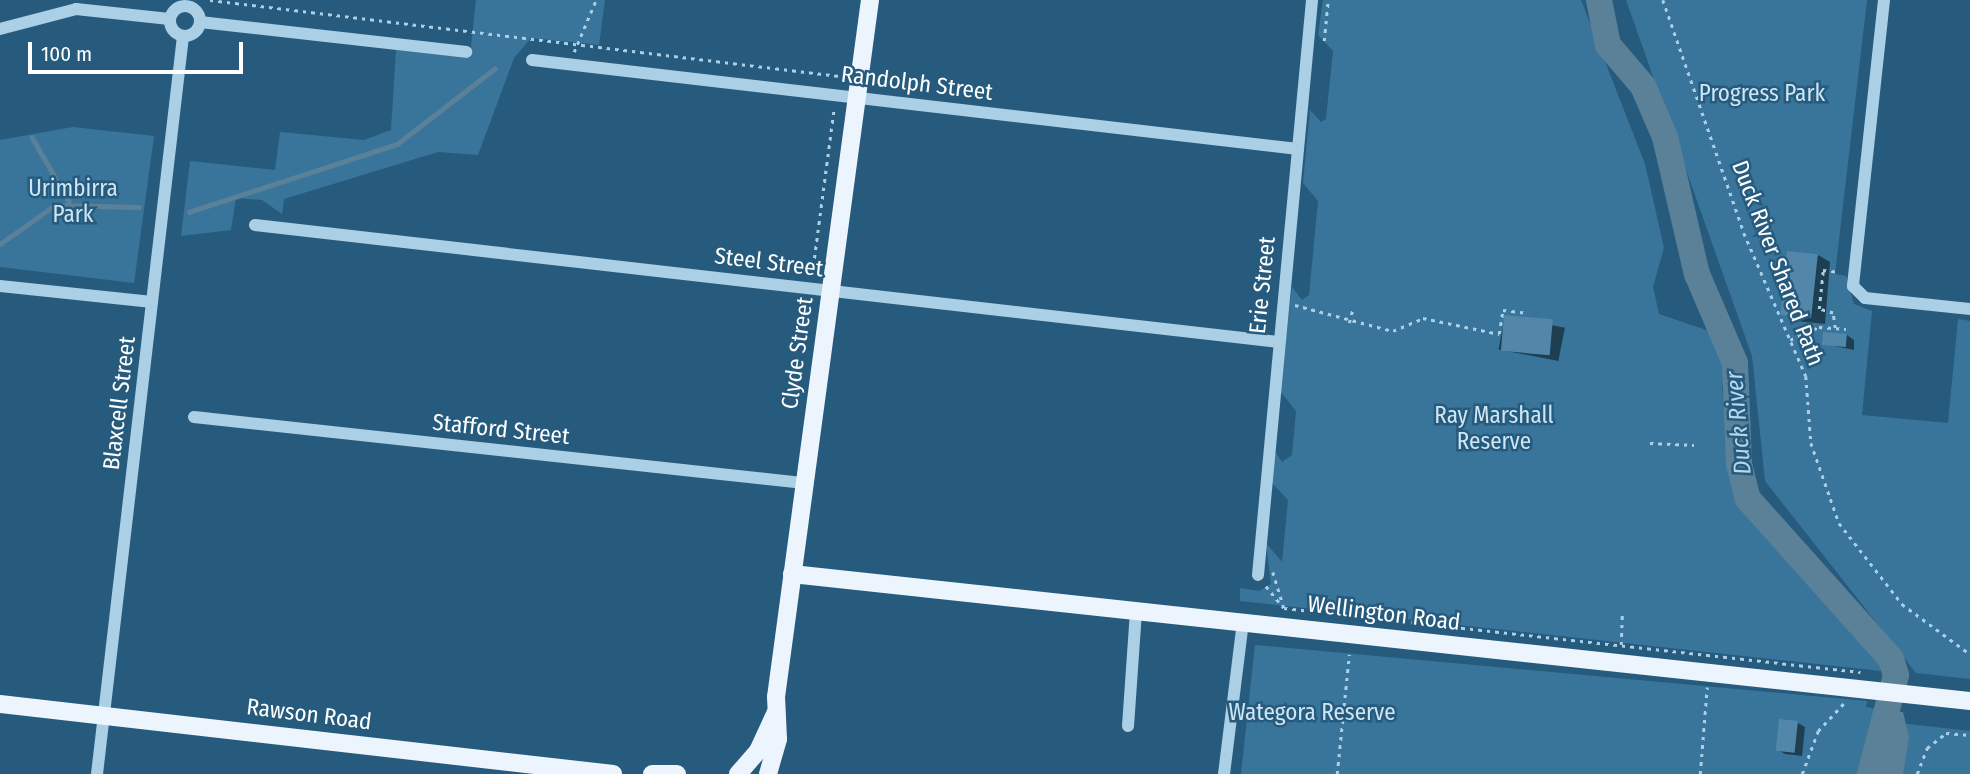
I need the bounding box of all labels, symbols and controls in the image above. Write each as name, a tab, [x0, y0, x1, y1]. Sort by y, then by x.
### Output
scale bar	[32, 28, 247, 72]
text: 100 m	[41, 41, 92, 67]
street label: Randolph Street	[840, 60, 994, 106]
park label: Progress Park	[1699, 79, 1825, 107]
street label: Duck River Shared Path	[1726, 156, 1830, 370]
park label: Urimbirra Park	[28, 174, 118, 228]
street label: Erie Street	[1243, 235, 1281, 335]
street label: Steel Street	[713, 242, 825, 282]
street label: Clyde Street	[775, 295, 819, 411]
street label: Blaxcell Street	[97, 335, 141, 471]
water label: Duck River	[1720, 370, 1758, 476]
park label: Ray Marshall Reserve	[1434, 401, 1554, 455]
street label: Stafford Street	[431, 408, 571, 450]
street label: Wellington Road	[1306, 590, 1462, 636]
street label: Rawson Road	[245, 693, 373, 735]
park label: Wategora Reserve	[1228, 698, 1396, 726]

